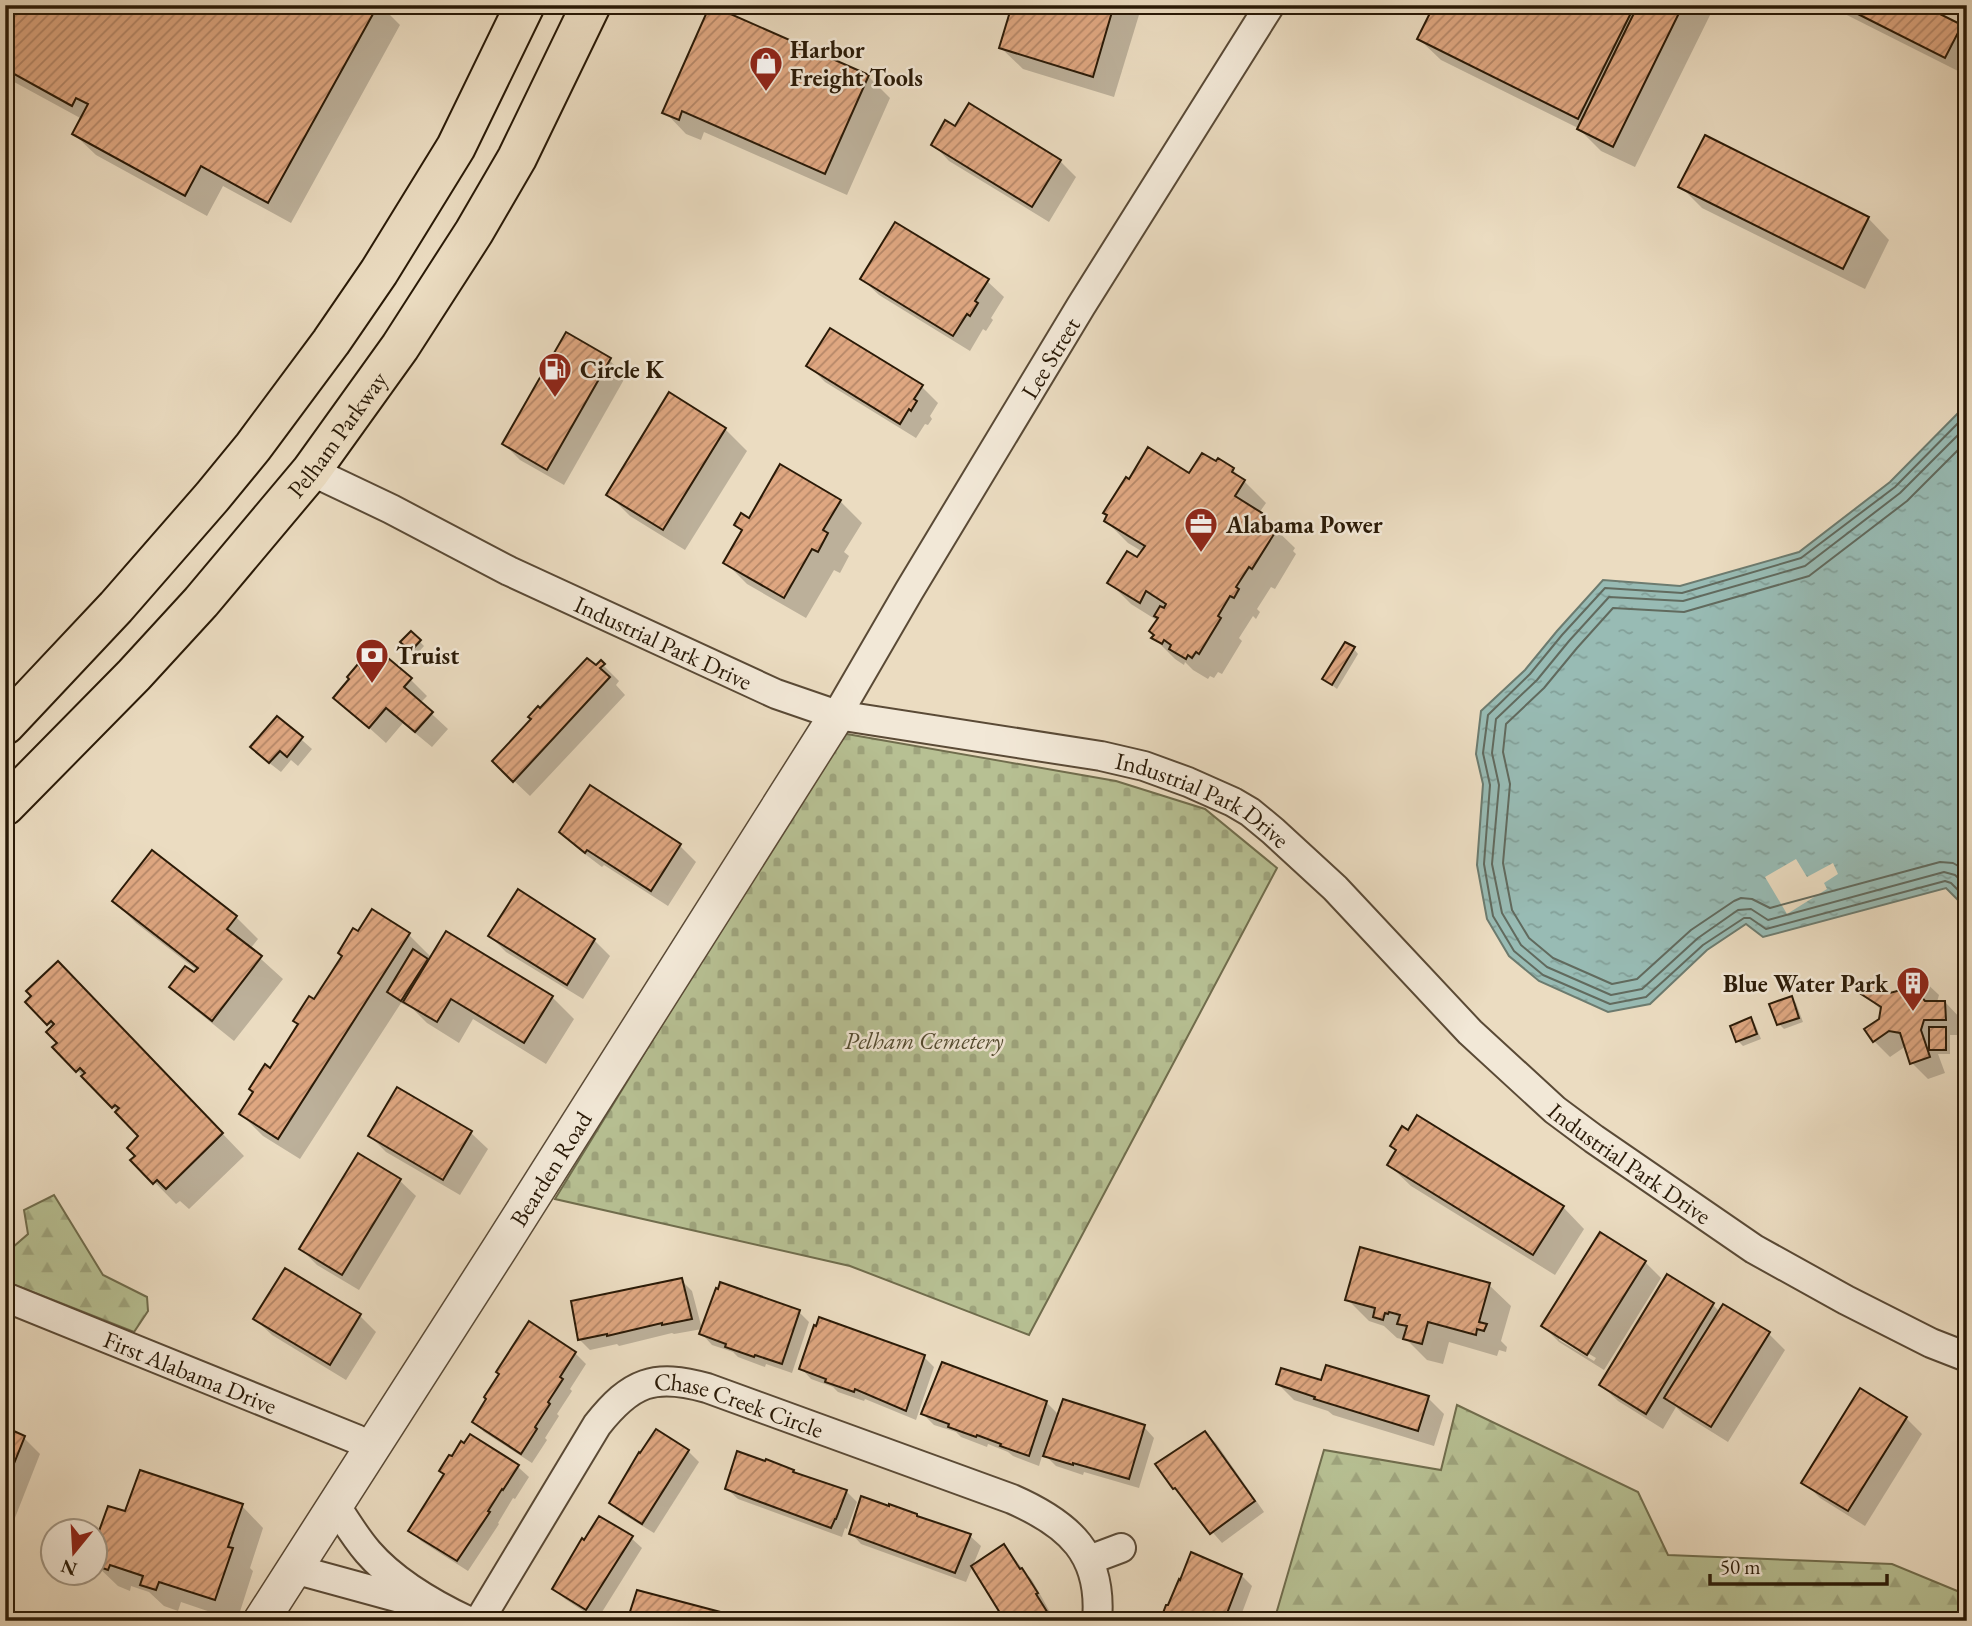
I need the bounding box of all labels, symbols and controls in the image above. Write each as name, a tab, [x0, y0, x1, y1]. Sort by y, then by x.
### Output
place label: Harbor Freight Tools	[790, 34, 923, 94]
shop icon: Harbor Freight Tools	[747, 44, 785, 93]
street label: Lee Street	[1013, 311, 1087, 404]
fuel station icon: Circle K	[536, 350, 574, 399]
place label: Circle K	[580, 354, 665, 385]
street label: Pelham Parkway	[280, 364, 394, 504]
office icon: Alabama Power	[1182, 505, 1220, 554]
place label: Alabama Power	[1225, 509, 1383, 540]
street label: Industrial Park Drive	[570, 588, 757, 696]
bank icon: Truist	[353, 636, 391, 685]
place label: Truist	[396, 640, 459, 671]
street label: Industrial Park Drive	[1113, 744, 1297, 854]
building icon: Blue Water Park	[1894, 964, 1932, 1013]
place label: Blue Water Park	[1723, 968, 1889, 999]
park label: Pelham Cemetery	[845, 1025, 1004, 1056]
street label: Industrial Park Drive	[1541, 1096, 1718, 1231]
street label: Bearden Road	[502, 1104, 599, 1232]
street label: First Alabama Drive	[99, 1323, 282, 1421]
street label: Chase Creek Circle	[653, 1365, 828, 1445]
north arrow	[38, 1518, 108, 1588]
scale bar	[1710, 1542, 1886, 1586]
text: N	[57, 1553, 80, 1582]
text: 50 m	[1720, 1553, 1761, 1580]

